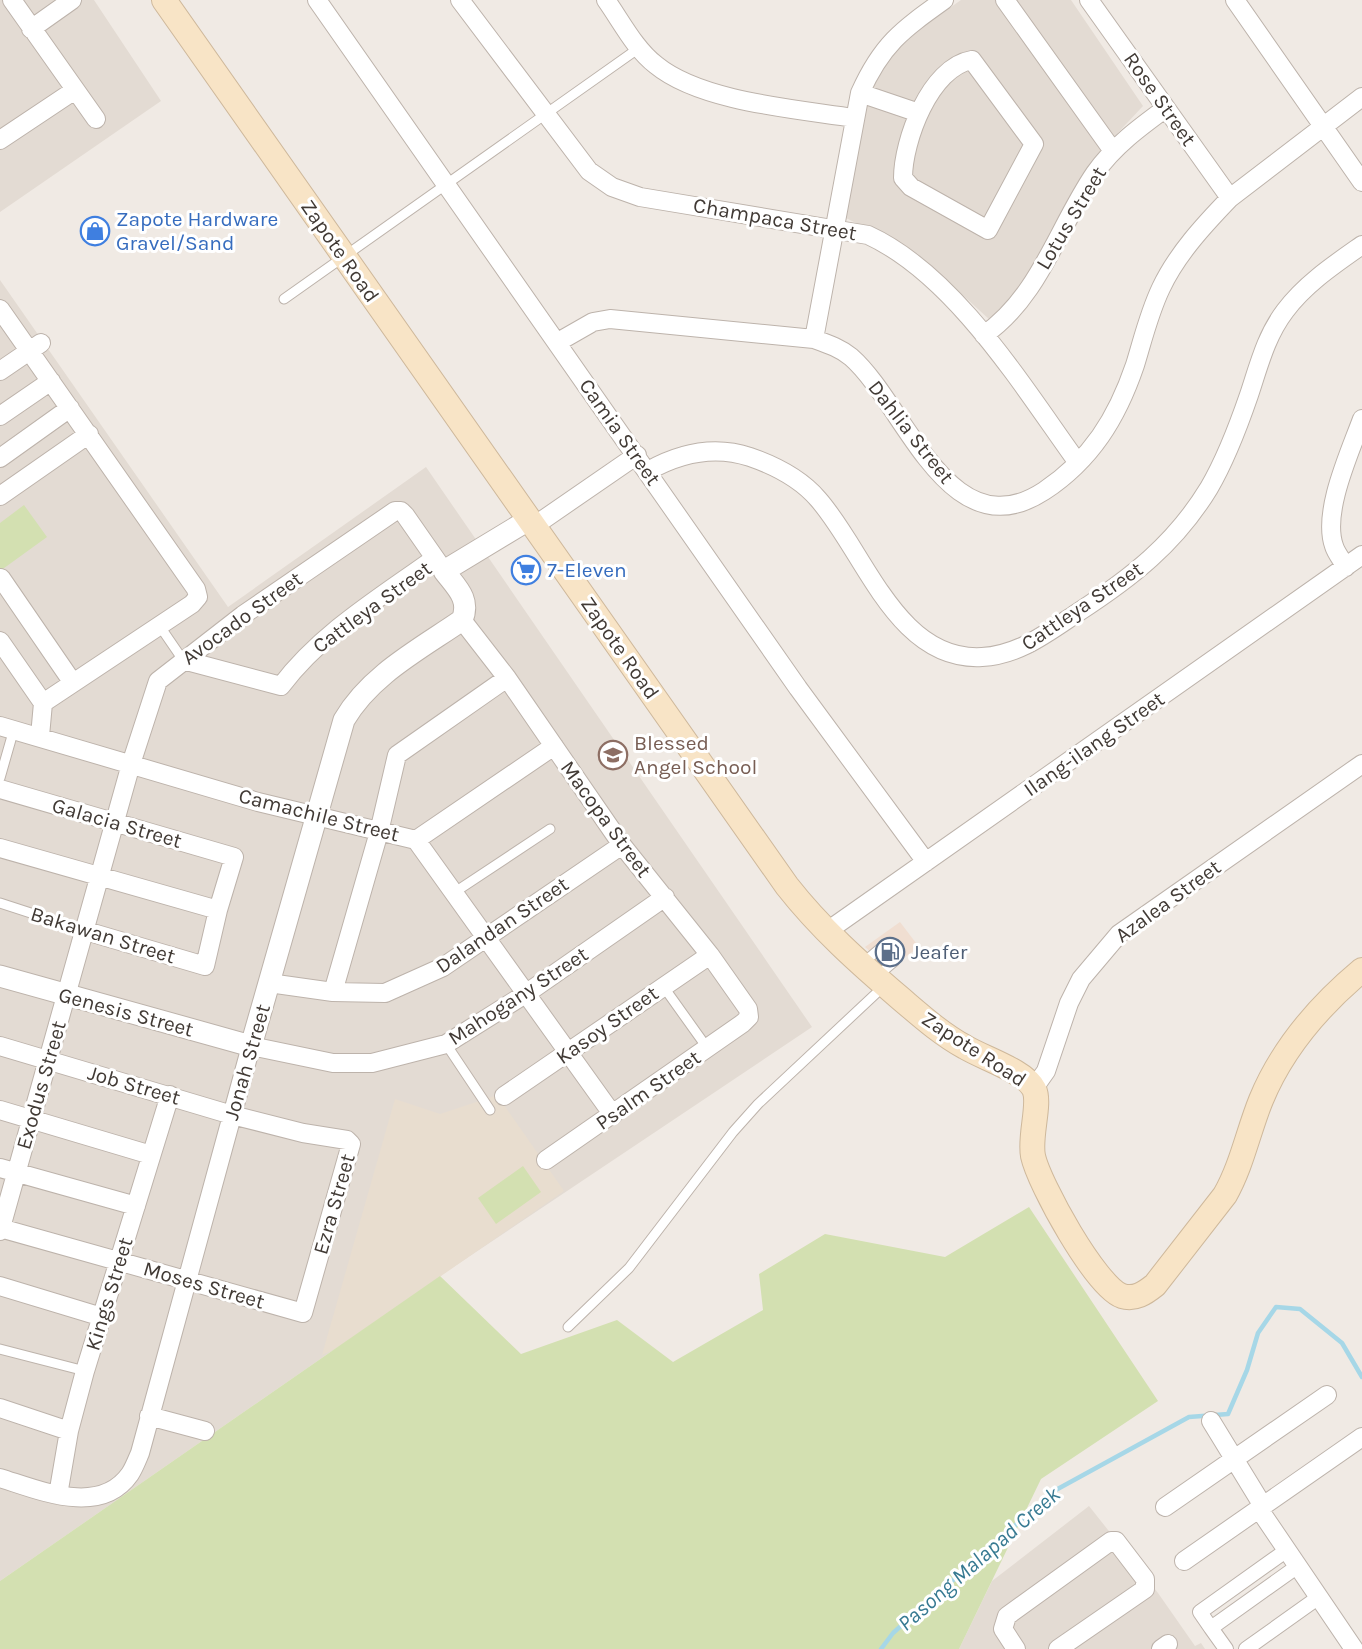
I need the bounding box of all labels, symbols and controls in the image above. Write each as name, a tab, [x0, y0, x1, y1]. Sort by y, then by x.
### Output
street label: Rose Street	[1119, 48, 1201, 151]
street label: Lotus Street	[1031, 162, 1111, 274]
street label: Champaca Street	[691, 193, 859, 245]
street label: Zapote Road	[296, 195, 384, 307]
place label: Zapote Hardware Gravel/Sand	[116, 207, 278, 255]
shop icon: Zapote Hardware Gravel/Sand	[79, 215, 111, 247]
street label: Camia Street	[574, 374, 666, 490]
street label: Dahlia Street	[863, 376, 959, 488]
supermarket icon: 7-Eleven	[510, 554, 542, 586]
street label: Cattleya Street	[308, 556, 436, 658]
street label: Cattleya Street	[1017, 557, 1147, 655]
place label: 7-Eleven	[547, 558, 627, 582]
street label: Avocado Street	[177, 566, 307, 670]
street label: Zapote Road	[576, 592, 664, 704]
street label: Ilang-ilang Street	[1019, 686, 1169, 801]
place label: Blessed Angel School	[634, 731, 757, 779]
school or university icon: Blessed Angel School	[597, 739, 629, 771]
street label: Macopa Street	[556, 756, 656, 882]
street label: Camachile Street	[236, 783, 402, 847]
street label: Galacia Street	[49, 793, 185, 853]
street label: Azalea Street	[1111, 855, 1225, 947]
street label: Dalandan Street	[431, 872, 573, 978]
street label: Bakawan Street	[28, 902, 178, 968]
fuel station icon: Jeafer	[874, 936, 906, 968]
place label: Jeafer	[911, 940, 968, 964]
street label: Mahogany Street	[444, 942, 593, 1050]
street label: Kasoy Street	[551, 981, 663, 1069]
street label: Genesis Street	[56, 982, 196, 1042]
street label: Jonah Street	[219, 1001, 275, 1123]
street label: Zapote Road	[917, 1006, 1031, 1092]
street label: Exodus Street	[11, 1018, 71, 1152]
street label: Psalm Street	[591, 1045, 705, 1135]
street label: Job Street	[85, 1060, 183, 1110]
street label: Ezra Street	[308, 1151, 360, 1257]
street label: Kings Street	[80, 1234, 138, 1354]
street label: Moses Street	[141, 1256, 267, 1314]
water label: Pasong Malapad Creek	[893, 1481, 1066, 1636]

